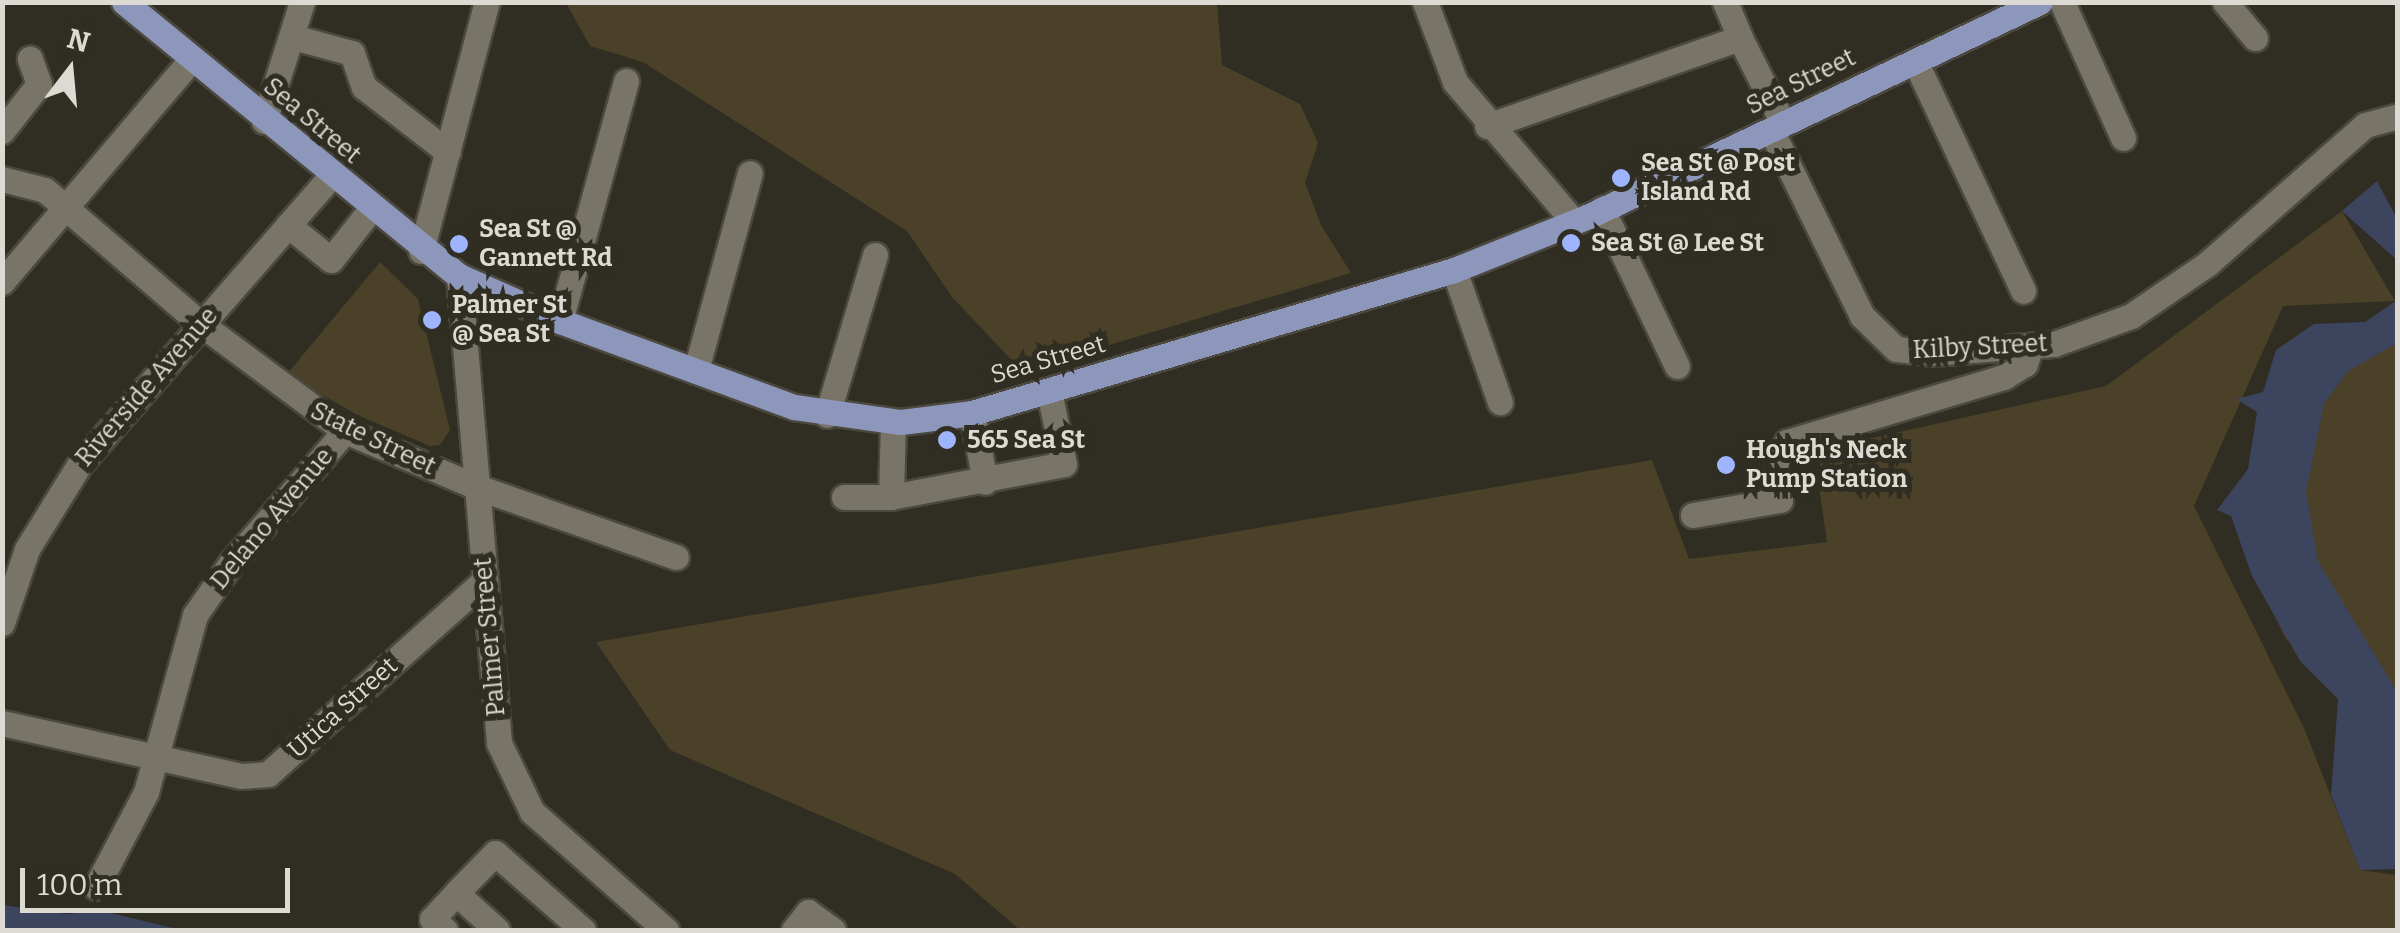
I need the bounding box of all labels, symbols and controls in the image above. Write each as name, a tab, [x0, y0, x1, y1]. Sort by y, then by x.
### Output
north arrow	[20, 20, 120, 120]
text: N	[63, 22, 93, 60]
street label: Sea Street	[1742, 43, 1860, 121]
street label: Sea Street	[257, 72, 367, 170]
place label: Sea St @ Post Island Rd	[1641, 149, 1795, 208]
marker: Sea St @ Post Island Rd	[1610, 167, 1632, 189]
place label: Sea St @ Gannett Rd	[479, 215, 612, 274]
place label: Sea St @ Lee St	[1591, 228, 1764, 258]
marker: Sea St @ Lee St	[1560, 232, 1582, 254]
marker: Sea St @ Gannett Rd	[448, 233, 470, 255]
place label: Palmer St @ Sea St	[452, 291, 567, 350]
street label: Riverside Avenue	[70, 301, 224, 473]
marker: Palmer St @ Sea St	[421, 309, 443, 331]
street label: Kilby Street	[1912, 328, 2048, 366]
street label: Sea Street	[987, 329, 1109, 391]
street label: State Street	[306, 396, 440, 482]
place label: 565 Sea St	[967, 425, 1085, 455]
marker: 565 Sea St	[936, 429, 958, 451]
place label: Hough's Neck Pump Station	[1746, 436, 1907, 495]
street label: Delano Avenue	[204, 442, 340, 596]
marker: Hough's Neck Pump Station	[1715, 454, 1737, 476]
street label: Palmer Street	[468, 556, 512, 718]
street label: Utica Street	[282, 651, 404, 765]
scale bar	[25, 848, 295, 910]
text: 100 m	[37, 867, 122, 903]

